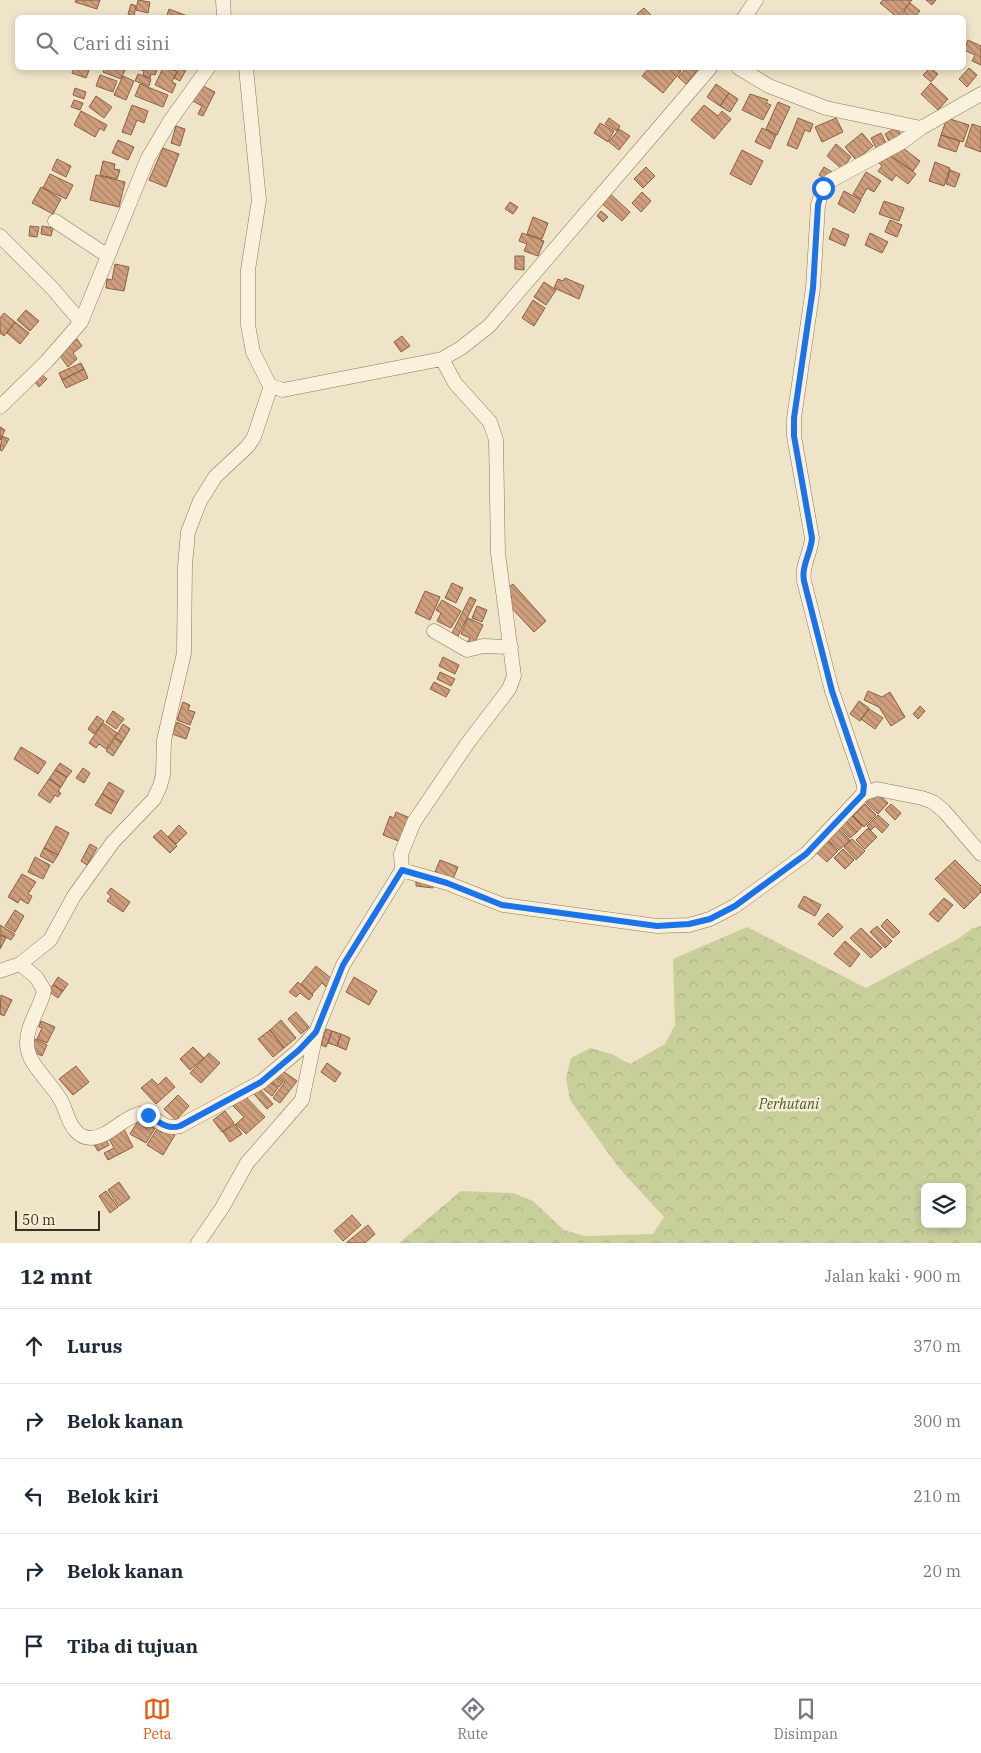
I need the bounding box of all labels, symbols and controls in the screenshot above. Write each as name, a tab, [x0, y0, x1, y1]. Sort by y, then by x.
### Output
search box	[15, 15, 966, 70]
icon: search	[33, 29, 61, 57]
text: Cari di sini	[73, 31, 170, 55]
route start	[812, 177, 835, 200]
park label: Perhutani	[758, 1095, 820, 1113]
route end	[137, 1104, 160, 1127]
map controls	[921, 1183, 966, 1228]
button: layers	[921, 1183, 966, 1228]
scale bar	[15, 1208, 100, 1231]
text: 50 m	[22, 1211, 55, 1229]
text: 12 mnt	[20, 1262, 92, 1290]
text: Jalan kaki · 900 m	[825, 1266, 961, 1286]
icon: ahead	[20, 1332, 48, 1360]
text: Lurus	[67, 1334, 122, 1358]
text: 370 m	[913, 1336, 961, 1356]
icon: right	[20, 1407, 48, 1435]
text: Belok kanan	[67, 1409, 183, 1433]
text: 300 m	[913, 1411, 961, 1431]
icon: left	[20, 1482, 48, 1510]
text: Belok kiri	[67, 1484, 159, 1508]
text: 210 m	[913, 1486, 961, 1506]
icon: right	[20, 1557, 48, 1585]
text: Belok kanan	[67, 1559, 183, 1583]
text: 20 m	[923, 1561, 961, 1581]
icon: arrive	[20, 1632, 48, 1660]
text: Tiba di tujuan	[67, 1634, 198, 1658]
tab: Peta	[143, 1695, 172, 1743]
tab: Rute	[457, 1695, 488, 1743]
tab: Disimpan	[774, 1695, 838, 1743]

